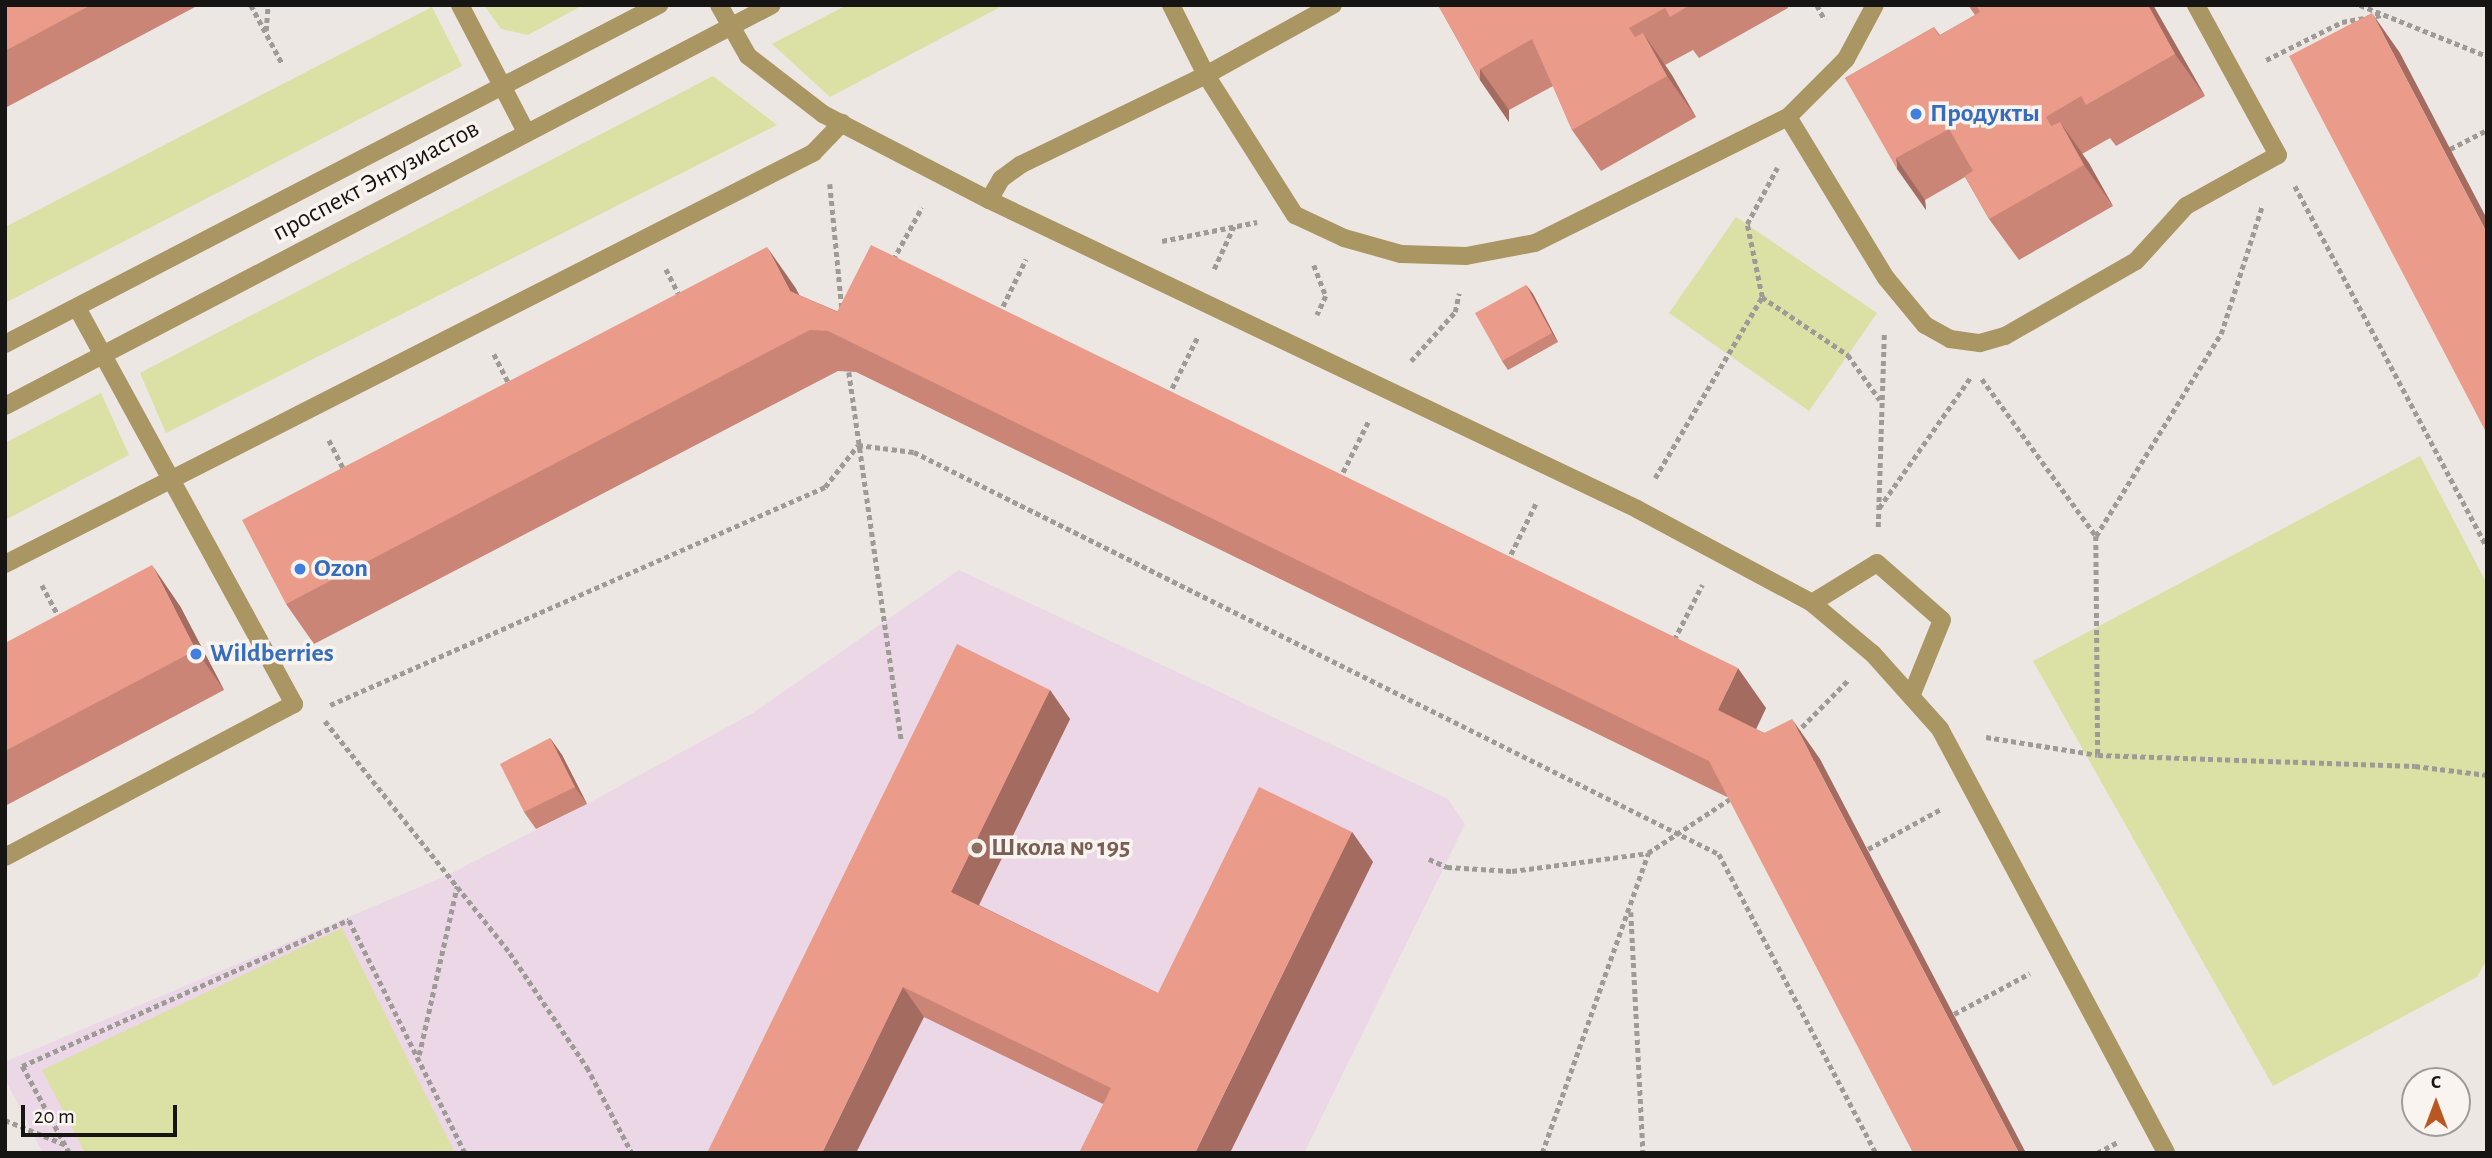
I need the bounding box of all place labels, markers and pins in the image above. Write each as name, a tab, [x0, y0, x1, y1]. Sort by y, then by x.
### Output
place label: Продукты	[1930, 98, 2040, 130]
marker: Продукты	[1908, 106, 1924, 122]
place label: Ozon	[314, 553, 368, 585]
marker: Ozon	[292, 561, 308, 577]
place label: Wildberries	[210, 638, 334, 670]
marker: Wildberries	[188, 646, 204, 662]
place label: Школа № 195	[991, 832, 1130, 864]
marker: Школа № 195	[969, 840, 985, 856]

